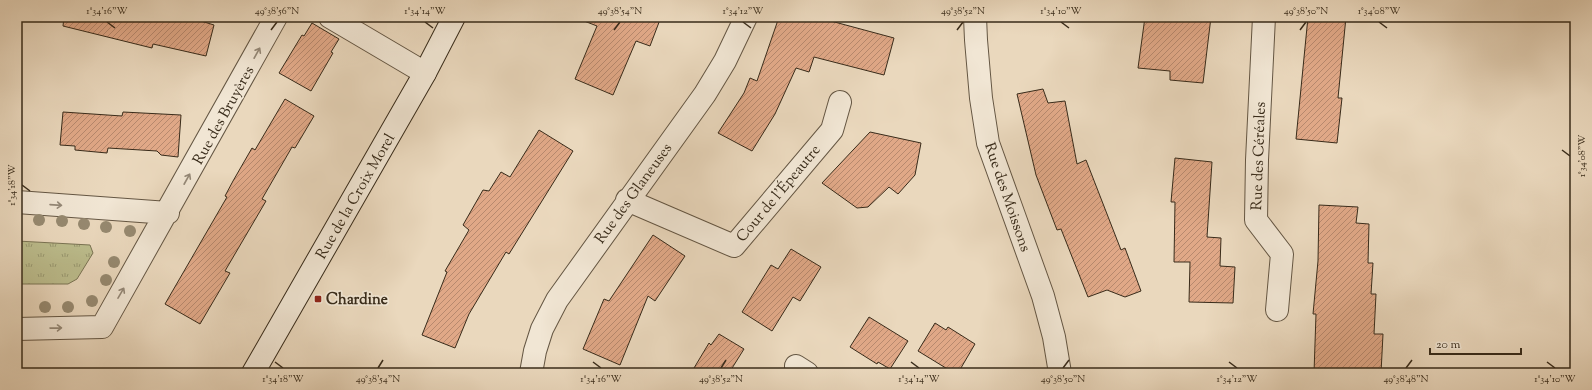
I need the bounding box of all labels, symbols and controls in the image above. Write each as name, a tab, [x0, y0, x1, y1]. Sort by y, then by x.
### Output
text: 1°34'16"W	[86, 4, 128, 19]
text: 49°38'56"N	[255, 4, 299, 19]
text: 1°34'14"W	[404, 4, 446, 19]
text: 49°38'54"N	[598, 4, 642, 19]
text: 1°34'12"W	[723, 4, 763, 19]
text: 49°38'52"N	[941, 4, 985, 19]
text: 1°34'10"W	[1040, 4, 1082, 19]
text: 49°38'50"N	[1284, 4, 1328, 19]
text: 1°34'08"W	[1358, 4, 1400, 19]
one-way arrow	[254, 47, 262, 59]
street label: Rue des Bruyères	[188, 62, 260, 169]
street label: Rue des Céréales	[1247, 101, 1272, 211]
street label: Rue de la Croix Morel	[312, 130, 401, 263]
text: 1°34'08"W	[1575, 135, 1590, 177]
street label: Rue des Glaneuses	[590, 139, 678, 249]
street label: Cour de l'Épeautre	[731, 140, 826, 247]
street label: Rue des Moissons	[978, 140, 1035, 255]
text: 1°34'18"W	[5, 164, 20, 206]
one-way arrow	[183, 173, 191, 185]
one-way arrow	[49, 201, 62, 209]
one-way arrow	[118, 287, 126, 299]
place label: Chardine	[326, 290, 388, 311]
marker: Chardine	[313, 294, 323, 304]
one-way arrow	[49, 324, 62, 332]
scale bar	[1430, 330, 1521, 356]
text: 20 m	[1436, 336, 1461, 354]
text: 1°34'18"W	[262, 372, 304, 387]
text: 49°38'54"N	[356, 372, 400, 387]
text: 1°34'16"W	[580, 372, 622, 387]
text: 49°38'52"N	[699, 372, 743, 387]
text: 1°34'14"W	[898, 372, 940, 387]
text: 49°38'50"N	[1041, 372, 1085, 387]
text: 1°34'12"W	[1217, 372, 1257, 387]
text: 49°38'48"N	[1383, 372, 1429, 387]
text: 1°34'10"W	[1534, 372, 1576, 387]

